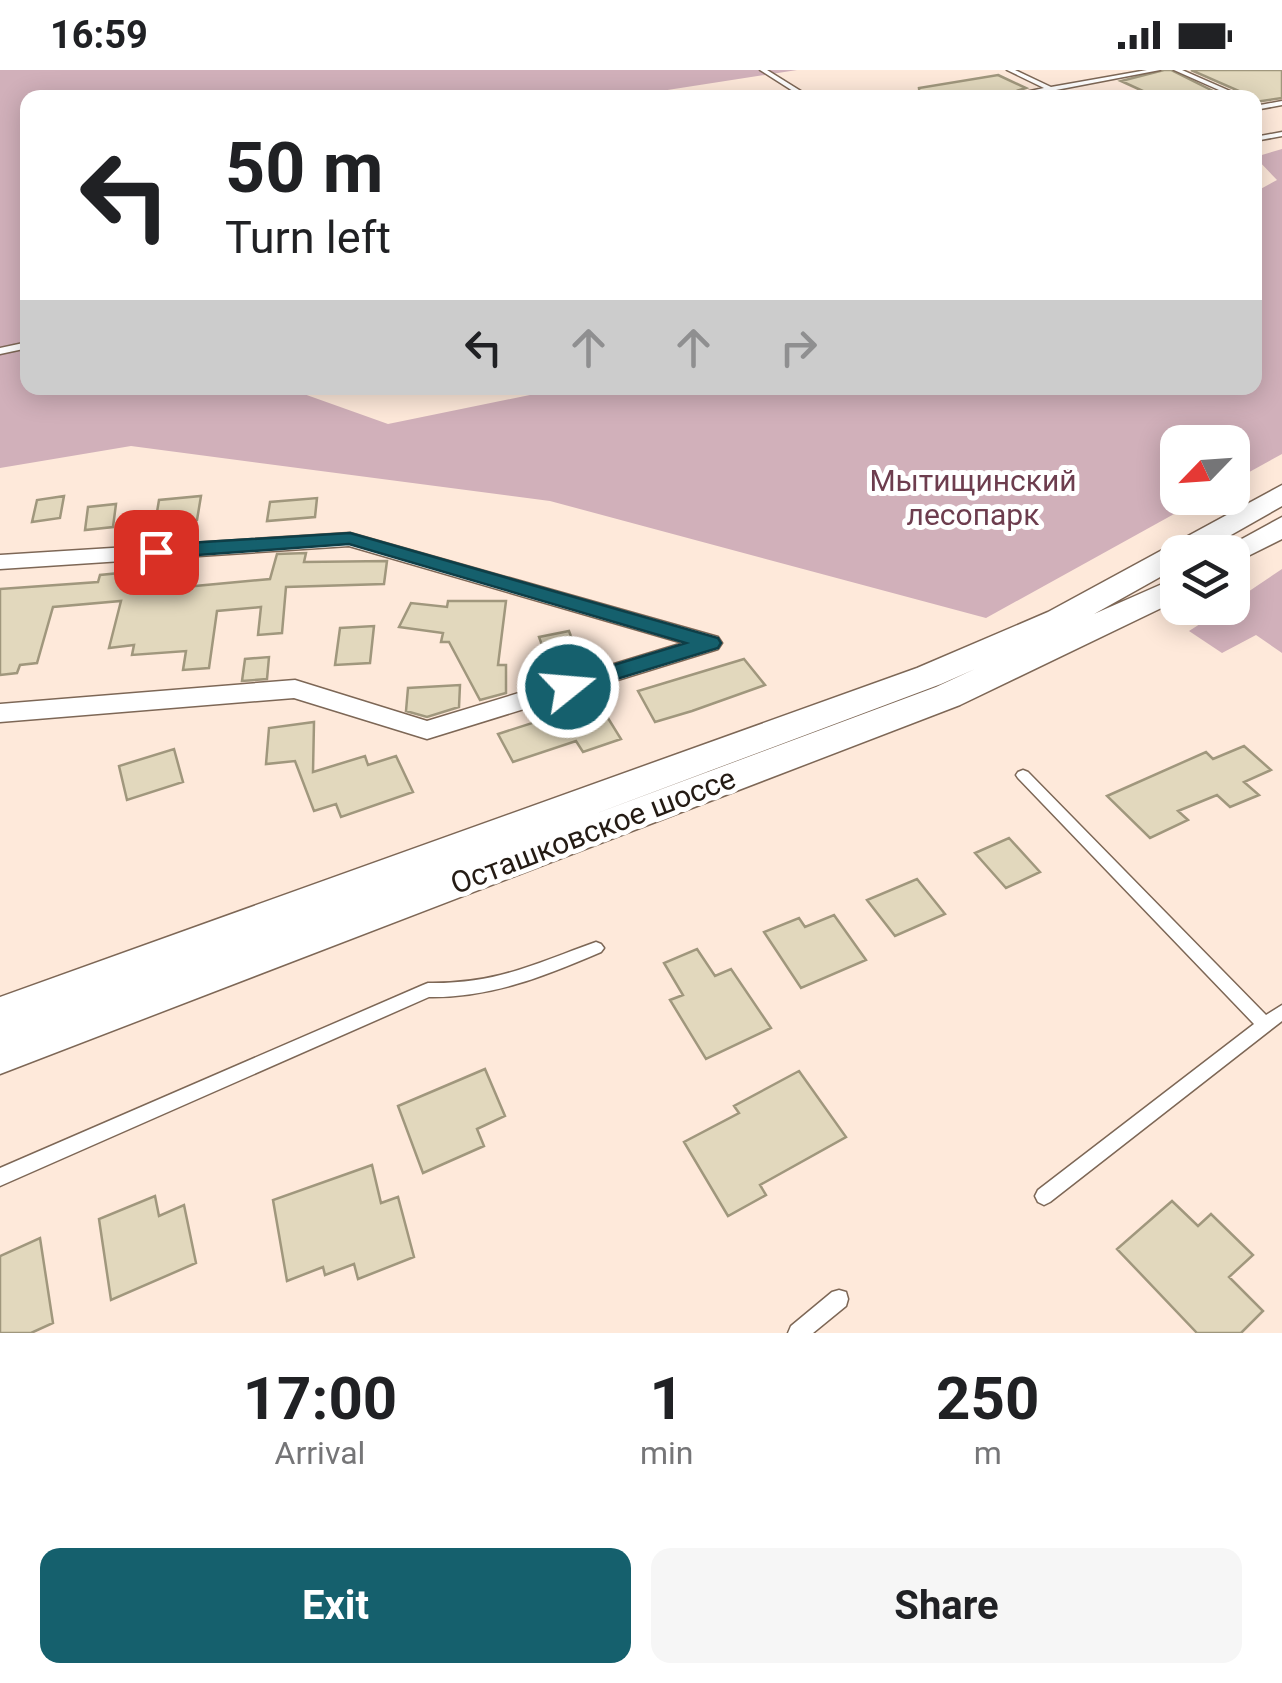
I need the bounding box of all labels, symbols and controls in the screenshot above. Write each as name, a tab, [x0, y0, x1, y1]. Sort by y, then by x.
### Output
text: 16:59	[50, 13, 148, 57]
text: 50 m	[225, 127, 383, 209]
icon: left	[60, 130, 190, 260]
text: Turn left	[225, 211, 391, 264]
icon: left	[456, 320, 511, 375]
icon: ahead	[561, 320, 616, 375]
icon: ahead	[666, 320, 721, 375]
icon: right	[771, 320, 826, 375]
north arrow	[1160, 425, 1250, 515]
map controls	[1160, 425, 1250, 625]
park label: Мытищинский лесопарк	[869, 463, 1077, 532]
pin	[114, 510, 199, 595]
icon: arrive	[129, 525, 184, 580]
button: layers	[1160, 535, 1250, 625]
position arrow	[516, 635, 620, 739]
street label: Осташковское шоссе	[446, 760, 740, 901]
text: 17:00	[243, 1363, 397, 1434]
text: 1	[649, 1363, 684, 1434]
text: 250	[936, 1363, 1039, 1434]
text: Arrival	[275, 1434, 365, 1472]
text: min	[640, 1434, 693, 1472]
text: m	[974, 1434, 1002, 1472]
button: Exit	[40, 1548, 631, 1663]
button: Share	[651, 1548, 1242, 1663]

